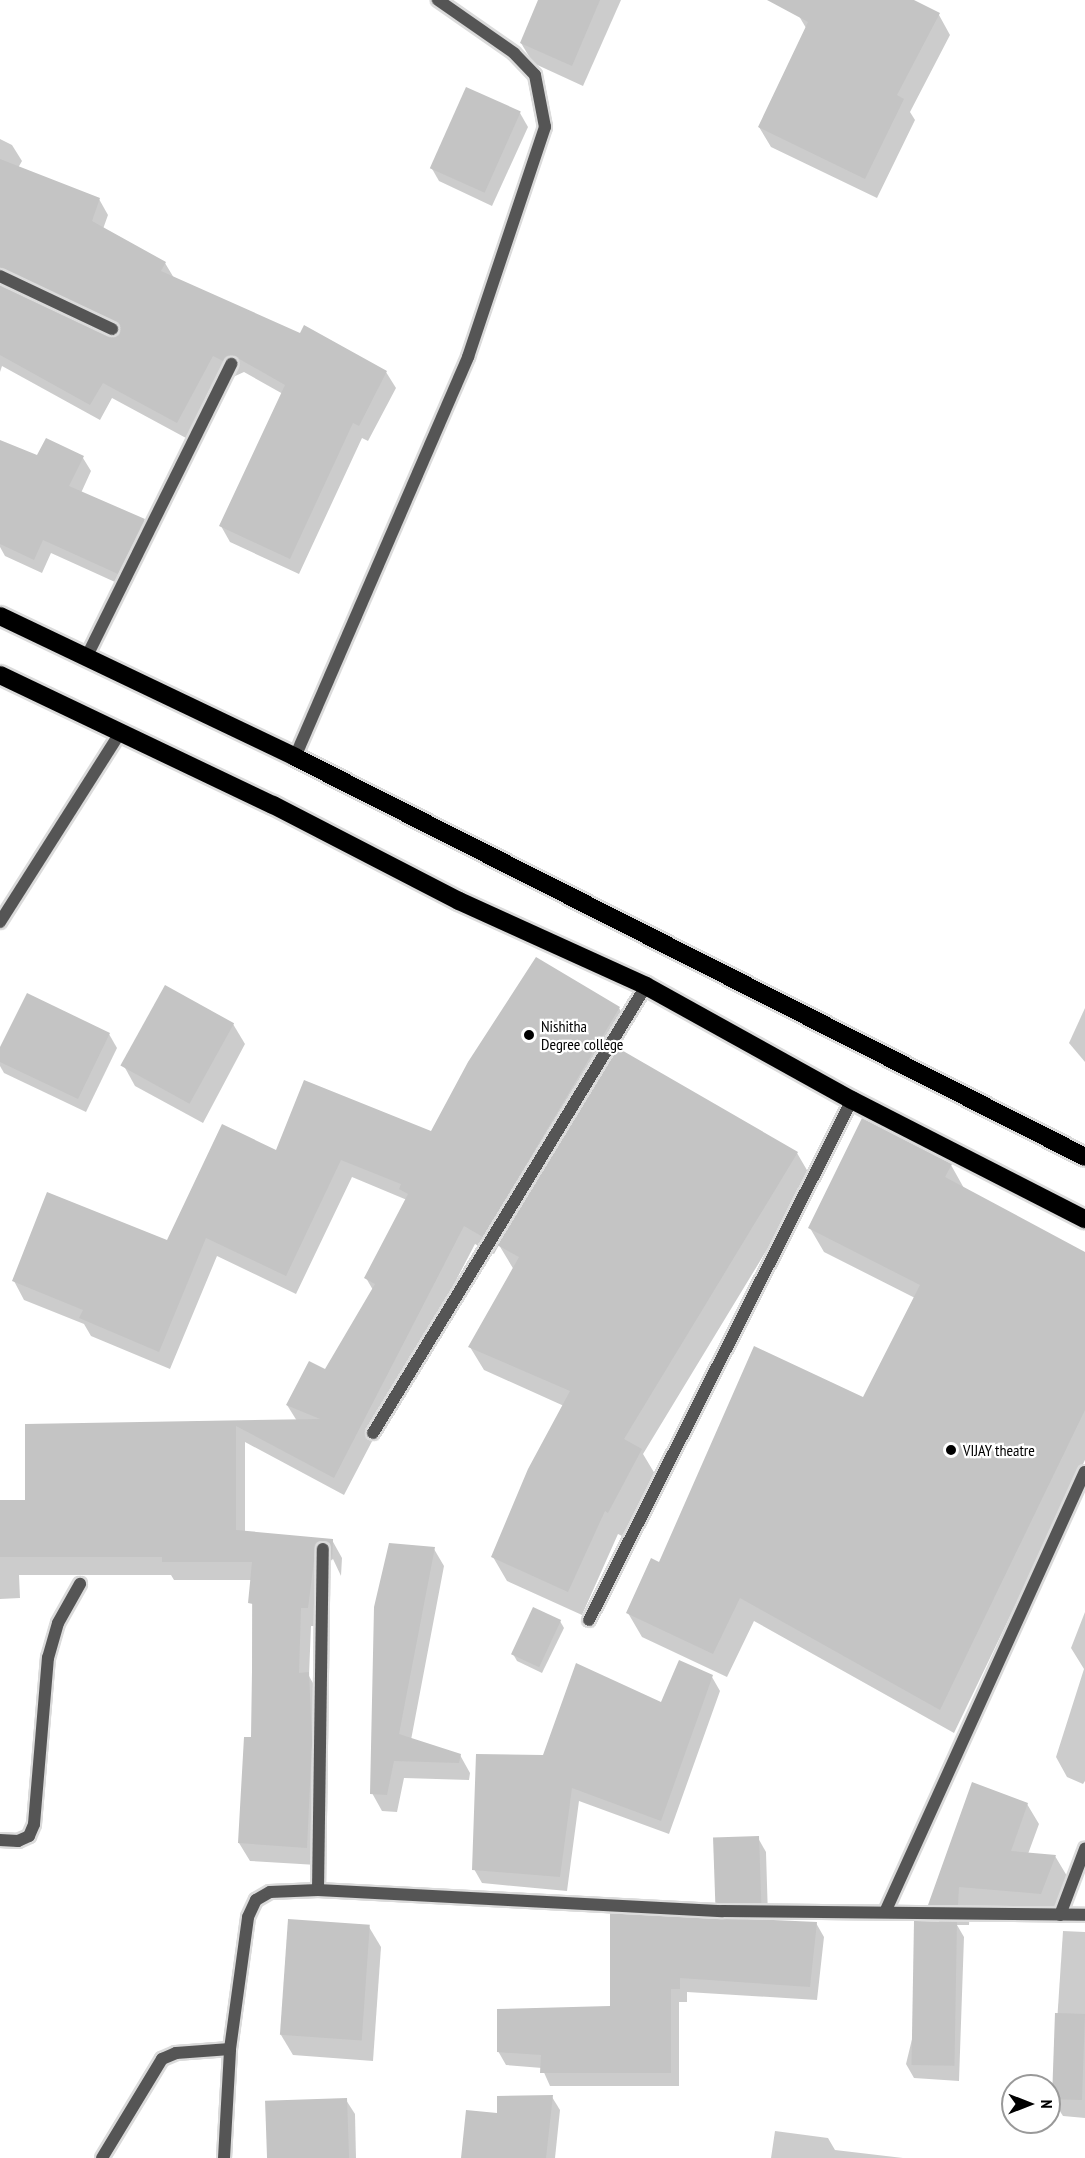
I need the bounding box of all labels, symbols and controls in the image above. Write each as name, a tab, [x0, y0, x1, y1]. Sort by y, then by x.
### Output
place label: Nishitha Degree college	[541, 1016, 623, 1054]
marker: Nishitha Degree college	[522, 1028, 536, 1042]
place label: VIJAY theatre	[963, 1440, 1035, 1460]
marker: VIJAY theatre	[944, 1443, 958, 1457]
north arrow	[1001, 2074, 1061, 2134]
text: N	[1037, 2100, 1057, 2108]

